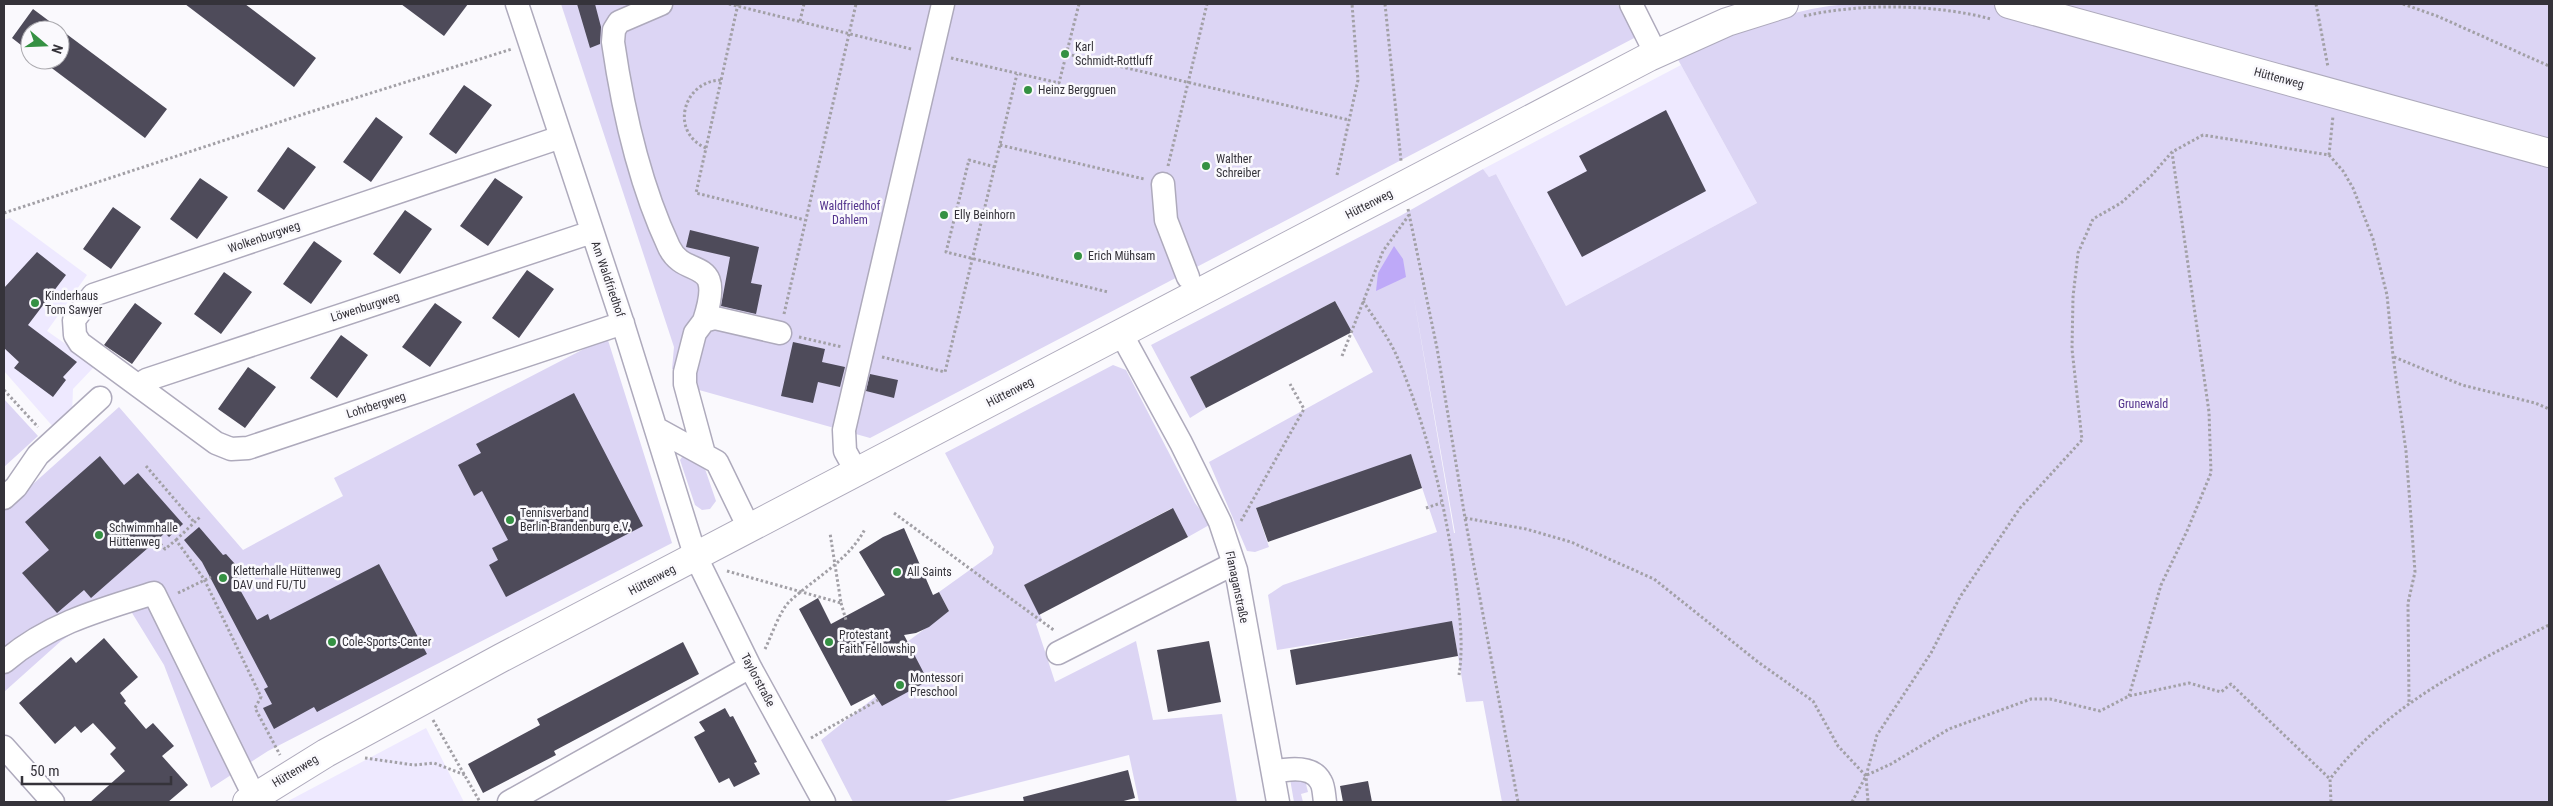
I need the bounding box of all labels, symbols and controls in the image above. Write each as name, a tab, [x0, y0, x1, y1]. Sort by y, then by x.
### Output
north arrow	[20, 20, 70, 70]
place label: Karl Schmidt-Rottluff	[1075, 40, 1153, 68]
text: N	[48, 43, 66, 56]
marker: Karl Schmidt-Rottluff	[1059, 48, 1071, 60]
street label: Hüttenweg	[2252, 65, 2306, 91]
place label: Heinz Berggruen	[1038, 83, 1116, 97]
marker: Heinz Berggruen	[1022, 84, 1034, 96]
place label: Walther Schreiber	[1216, 152, 1261, 180]
marker: Walther Schreiber	[1200, 160, 1212, 172]
street label: Hüttenweg	[1343, 186, 1395, 222]
park label: Waldfriedhof Dahlem	[820, 199, 881, 227]
place label: Elly Beinhorn	[954, 208, 1015, 222]
marker: Elly Beinhorn	[938, 209, 950, 221]
street label: Wolkenburgweg	[226, 218, 302, 256]
street label: Am Waldfriedhof	[588, 239, 628, 319]
place label: Erich Mühsam	[1088, 249, 1155, 263]
marker: Erich Mühsam	[1072, 250, 1084, 262]
place label: Kinderhaus Tom Sawyer	[45, 289, 103, 317]
street label: Löwenburgweg	[329, 289, 401, 325]
marker: Kinderhaus Tom Sawyer	[29, 297, 41, 309]
street label: Hüttenweg	[984, 374, 1036, 410]
street label: Lohrbergweg	[345, 389, 407, 421]
park label: Grunewald	[2118, 397, 2168, 411]
place label: Tennisverband Berlin-Brandenburg e.V.	[520, 506, 630, 534]
marker: Tennisverband Berlin-Brandenburg e.V.	[504, 514, 516, 526]
place label: Schwimmhalle Hüttenweg	[109, 521, 178, 549]
marker: Schwimmhalle Hüttenweg	[93, 529, 105, 541]
street label: Flanaganstraße	[1223, 550, 1252, 625]
street label: Hüttenweg	[626, 562, 678, 598]
place label: Kletterhalle Hüttenweg DAV und FU/TU	[233, 564, 341, 592]
place label: All Saints	[907, 565, 952, 579]
marker: All Saints	[891, 566, 903, 578]
marker: Kletterhalle Hüttenweg DAV und FU/TU	[217, 572, 229, 584]
place label: Protestant Faith Fellowship	[839, 628, 916, 656]
place label: Cole-Sports-Center	[342, 635, 432, 649]
marker: Cole-Sports-Center	[326, 636, 338, 648]
marker: Protestant Faith Fellowship	[823, 636, 835, 648]
street label: Taylorstraße	[738, 651, 778, 710]
place label: Montessori Preschool	[910, 671, 963, 699]
marker: Montessori Preschool	[894, 679, 906, 691]
street label: Hüttenweg	[269, 752, 321, 790]
scale bar	[22, 754, 171, 786]
text: 50 m	[30, 762, 60, 780]

